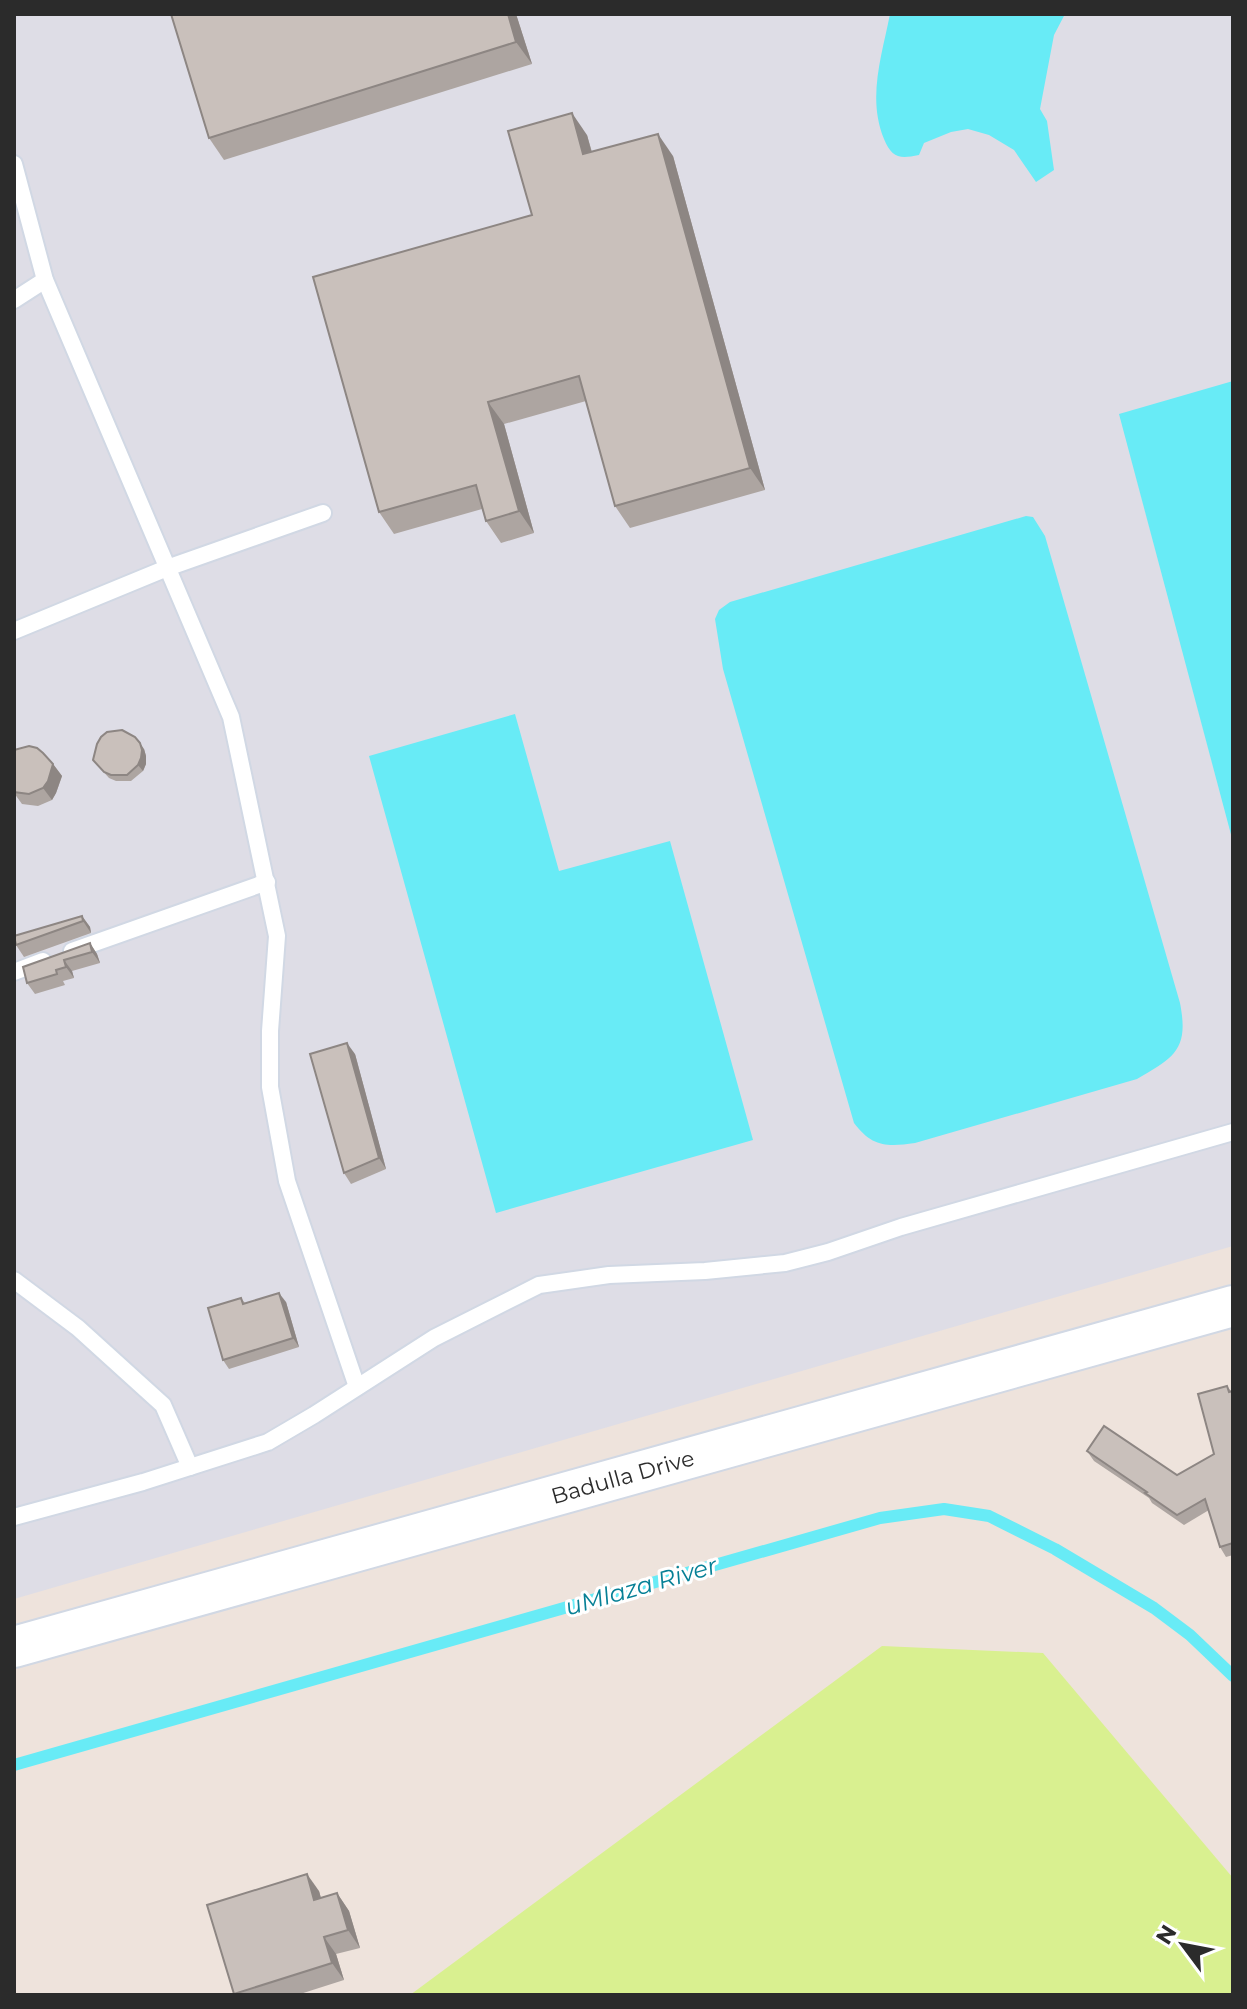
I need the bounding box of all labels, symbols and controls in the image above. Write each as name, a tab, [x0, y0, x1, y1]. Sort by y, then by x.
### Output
street label: Badulla Drive	[548, 1444, 697, 1510]
water label: uMlaza River	[562, 1550, 722, 1622]
north arrow	[1143, 1905, 1223, 1985]
text: N	[1150, 1920, 1183, 1949]

